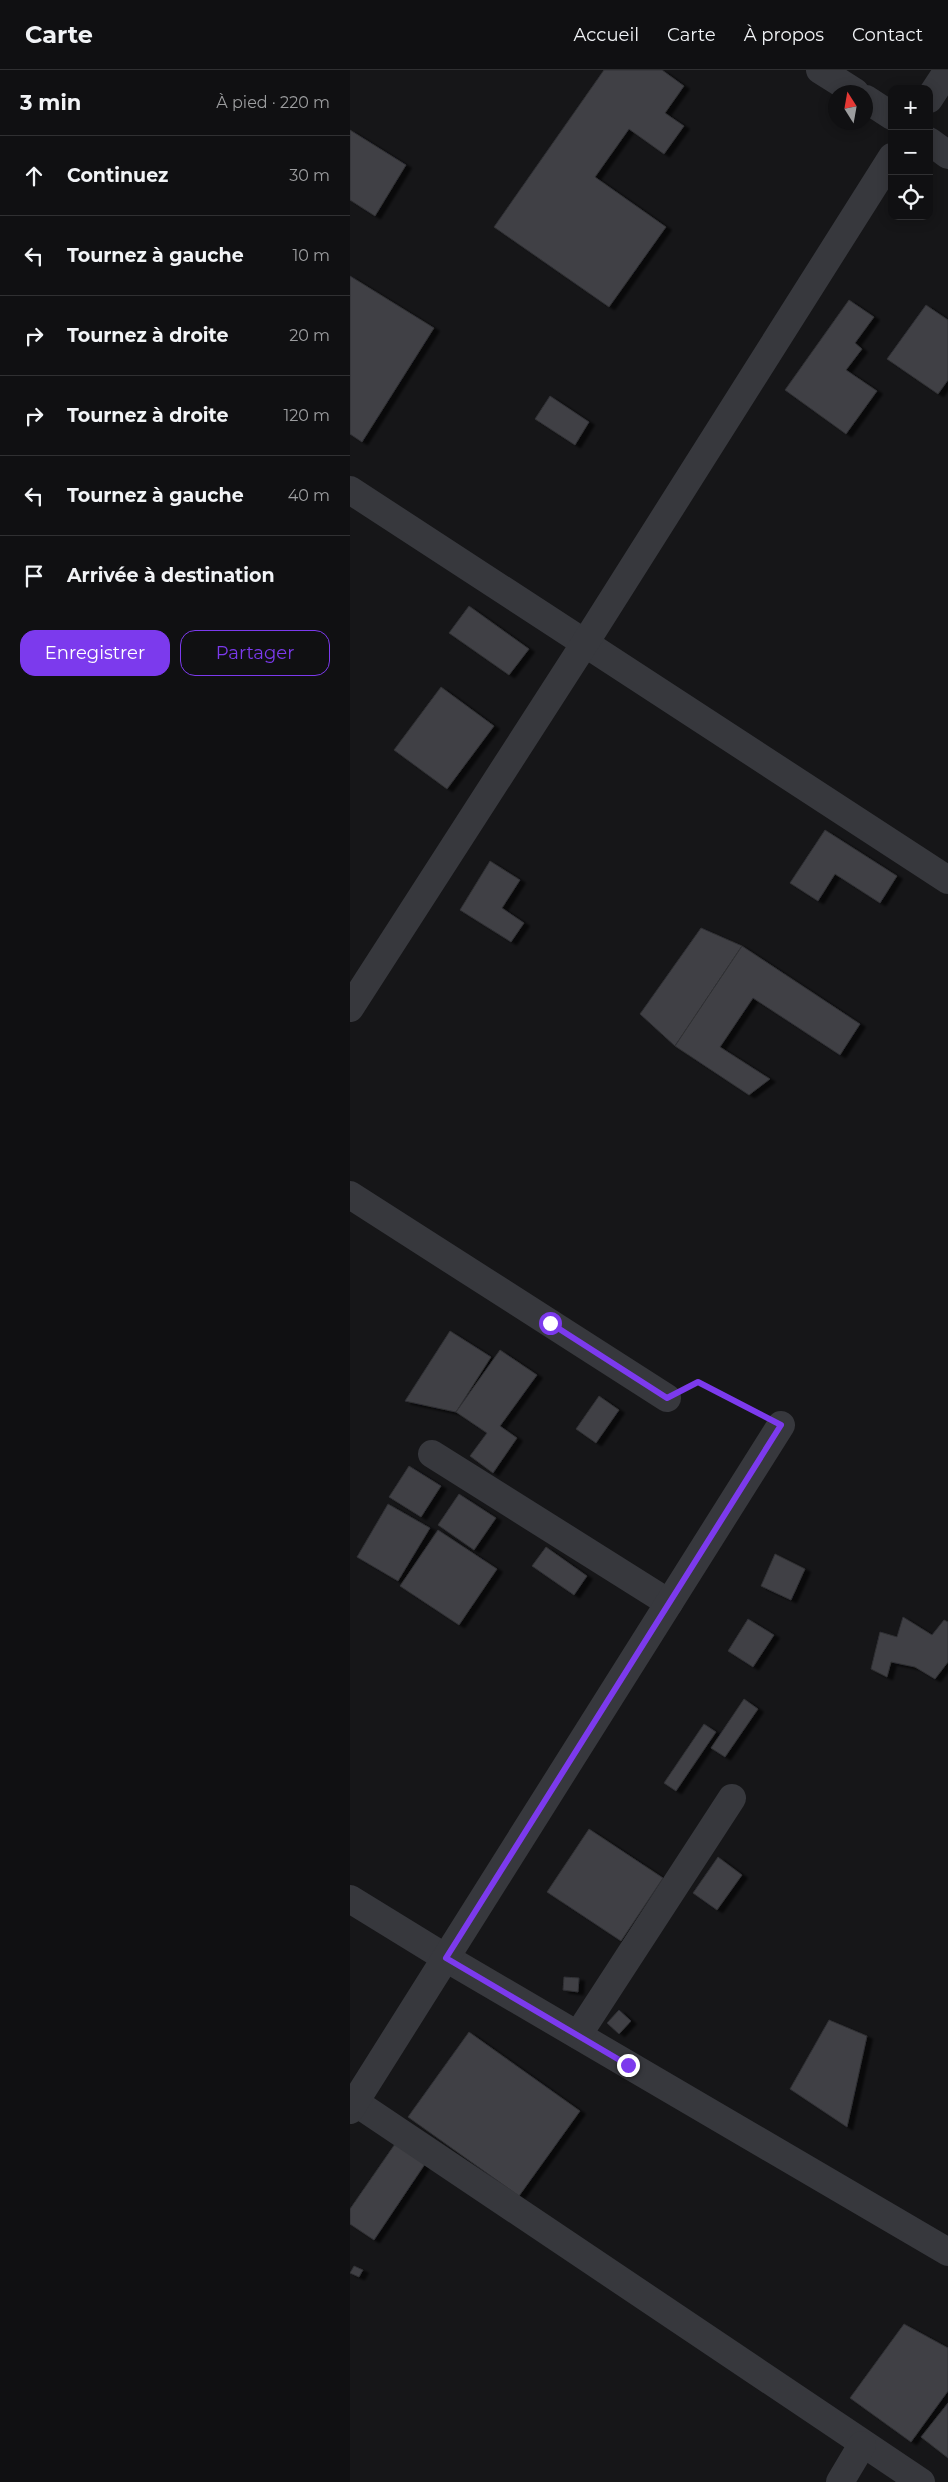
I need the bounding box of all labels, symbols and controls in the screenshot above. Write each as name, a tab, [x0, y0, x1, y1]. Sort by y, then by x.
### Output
text: Carte	[25, 20, 93, 49]
text: Accueil	[574, 24, 639, 46]
text: Carte	[667, 24, 716, 46]
text: À propos	[744, 24, 824, 46]
text: Contact	[852, 24, 923, 46]
north arrow	[828, 85, 873, 130]
map controls	[888, 85, 933, 220]
button: +	[888, 85, 933, 130]
text: 3 min	[20, 90, 81, 115]
text: À pied · 220 m	[216, 93, 330, 112]
button: −	[888, 130, 933, 175]
icon: ahead	[20, 162, 48, 190]
text: Continuez	[67, 164, 168, 187]
text: 30 m	[289, 166, 330, 185]
button: locate	[888, 175, 933, 220]
icon: left	[20, 242, 48, 270]
text: Tournez à gauche	[67, 244, 244, 267]
text: 10 m	[292, 246, 330, 265]
icon: right	[20, 322, 48, 350]
text: Tournez à droite	[67, 324, 228, 347]
text: 20 m	[289, 326, 330, 345]
icon: right	[20, 402, 48, 430]
text: Tournez à droite	[67, 404, 228, 427]
text: 120 m	[283, 406, 330, 425]
icon: left	[20, 482, 48, 510]
text: Tournez à gauche	[67, 484, 244, 507]
text: 40 m	[288, 486, 330, 505]
icon: arrive	[20, 562, 48, 590]
text: Arrivée à destination	[67, 564, 275, 587]
button: Enregistrer	[20, 630, 170, 676]
button: Partager	[180, 630, 330, 676]
route start	[539, 1312, 562, 1335]
route end	[617, 2054, 640, 2077]

